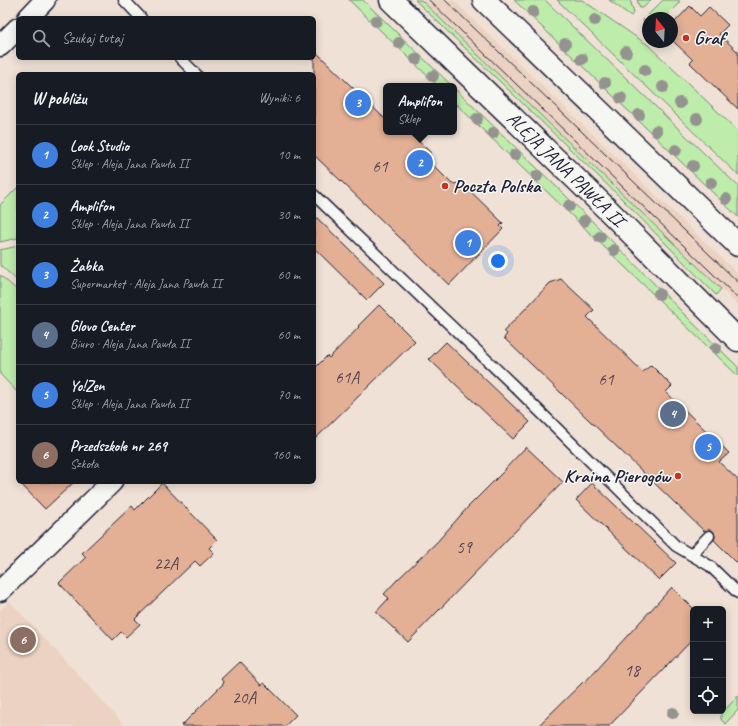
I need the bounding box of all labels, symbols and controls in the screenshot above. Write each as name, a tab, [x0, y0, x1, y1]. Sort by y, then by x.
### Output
north arrow	[642, 12, 678, 48]
search box	[16, 16, 316, 60]
place label: Graf	[694, 26, 729, 50]
icon: search	[30, 27, 52, 49]
text: Szukaj tutaj	[62, 29, 123, 48]
marker: Graf	[681, 33, 691, 43]
popup	[383, 83, 457, 135]
text: W pobliżu	[32, 88, 87, 109]
pin: 3	[345, 88, 371, 118]
text: Wyniki: 6	[259, 90, 300, 106]
text: Amplifon	[398, 92, 442, 111]
street label: ALEJA JANA PAWŁA II	[502, 107, 633, 235]
text: Sklep	[398, 111, 420, 127]
text: Look Studio	[70, 137, 129, 156]
text: 1	[42, 147, 48, 163]
text: 10 m	[278, 147, 300, 163]
pin: 2	[407, 148, 433, 178]
text: Sklep · Aleja Jana Pawła II	[70, 156, 189, 172]
house number: 61	[372, 156, 389, 177]
place label: Poczta Polska	[453, 174, 542, 198]
marker: Poczta Polska	[440, 181, 450, 191]
text: Amplifon	[70, 197, 114, 216]
text: 2	[42, 207, 48, 223]
text: 30 m	[278, 207, 300, 223]
text: Sklep · Aleja Jana Pawła II	[70, 216, 189, 232]
pin: 1	[455, 228, 481, 258]
your location	[488, 251, 508, 271]
text: Żabka	[70, 257, 103, 276]
text: 3	[42, 267, 48, 283]
text: 60 m	[278, 267, 300, 283]
text: Supermarket · Aleja Jana Pawła II	[70, 276, 222, 292]
text: Glovo Center	[70, 317, 134, 336]
text: 4	[42, 327, 48, 343]
text: 60 m	[278, 327, 300, 343]
text: Biuro · Aleja Jana Pawła II	[70, 336, 190, 352]
house number: 61A	[335, 367, 360, 388]
house number: 61	[598, 369, 615, 390]
text: Yo!Zen	[70, 377, 104, 396]
text: 5	[42, 387, 48, 403]
text: 70 m	[278, 387, 300, 403]
text: Sklep · Aleja Jana Pawła II	[70, 396, 189, 412]
pin: 4	[660, 399, 686, 429]
pin: 5	[695, 432, 721, 462]
text: Przedszkole nr 269	[70, 437, 167, 456]
text: 6	[42, 447, 48, 463]
text: 160 m	[272, 447, 300, 463]
text: Szkoła	[70, 456, 99, 472]
place label: Kraina Pierogów	[564, 464, 672, 488]
marker: Kraina Pierogów	[673, 471, 683, 481]
house number: 59	[456, 537, 473, 558]
house number: 22A	[154, 553, 179, 574]
map controls	[690, 606, 726, 714]
button: +	[690, 606, 726, 642]
pin: 6	[10, 625, 36, 655]
button: −	[690, 642, 726, 678]
house number: 18	[624, 660, 642, 681]
button: locate	[690, 678, 726, 714]
house number: 20A	[232, 687, 257, 708]

